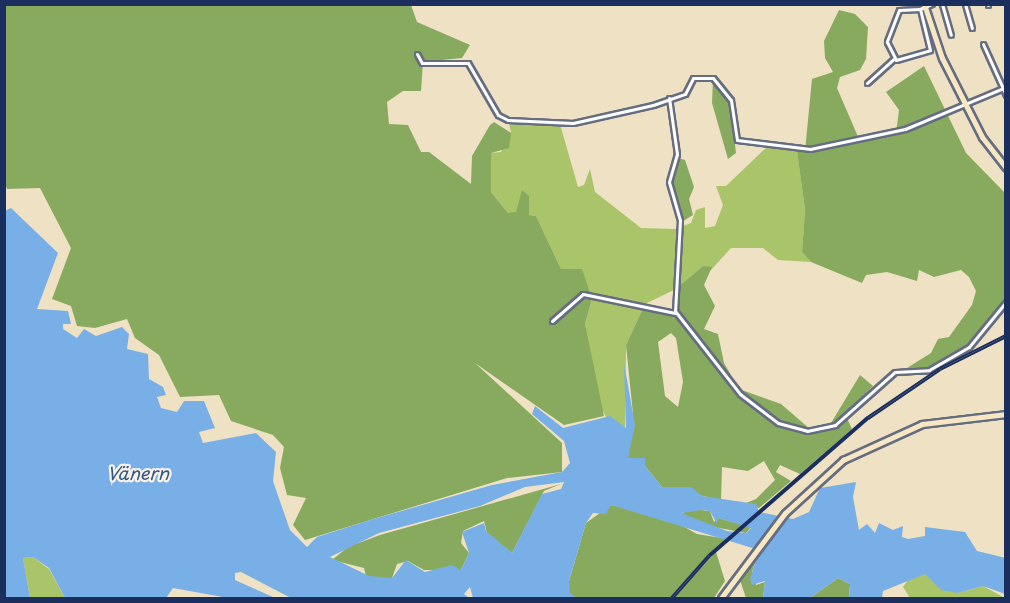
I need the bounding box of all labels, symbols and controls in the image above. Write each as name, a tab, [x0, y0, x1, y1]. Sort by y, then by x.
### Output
water label: Vänern	[107, 462, 169, 484]

